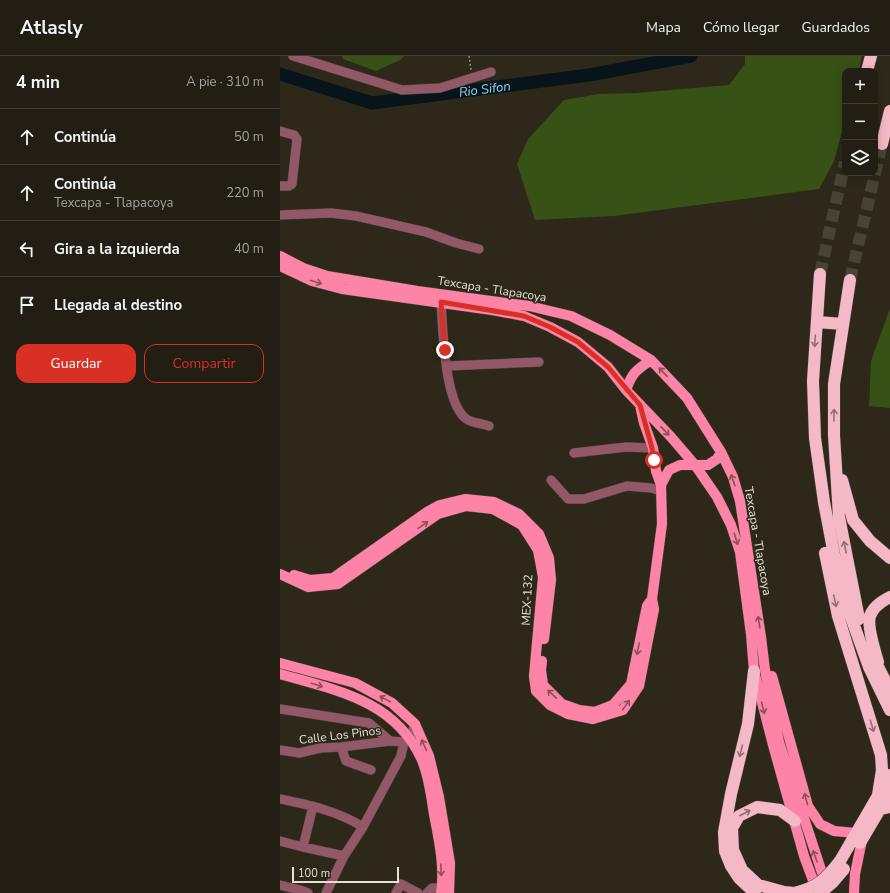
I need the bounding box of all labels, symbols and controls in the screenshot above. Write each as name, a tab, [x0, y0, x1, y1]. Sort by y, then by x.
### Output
text: Atlasly	[20, 15, 83, 41]
text: Mapa	[646, 18, 681, 37]
text: Cómo llegar	[703, 18, 779, 37]
text: Guardados	[801, 18, 870, 37]
map controls	[842, 68, 878, 176]
button: +	[842, 68, 878, 104]
text: 4 min	[16, 71, 60, 94]
text: A pie · 310 m	[186, 73, 264, 91]
water label: Rio Sifon	[458, 77, 512, 102]
button: −	[842, 104, 878, 140]
icon: ahead	[16, 126, 38, 148]
text: Continúa	[54, 127, 116, 147]
text: 50 m	[234, 128, 264, 146]
button: layers	[842, 140, 878, 176]
text: Continúa	[54, 174, 116, 194]
icon: ahead	[16, 182, 38, 204]
text: 220 m	[226, 184, 264, 202]
text: Texcapa - Tlapacoya	[54, 194, 173, 212]
icon: left	[16, 238, 38, 260]
text: Gira a la izquierda	[54, 239, 180, 259]
text: 40 m	[234, 240, 264, 258]
street label: Texcapa - Tlapacoya	[436, 272, 548, 306]
one-way arrow	[309, 279, 322, 286]
icon: arrive	[16, 294, 38, 316]
text: Llegada al destino	[54, 295, 182, 315]
one-way arrow	[812, 334, 819, 347]
route end	[436, 341, 454, 359]
button: Guardar	[16, 344, 136, 383]
button: Compartir	[144, 344, 264, 383]
one-way arrow	[658, 367, 667, 377]
one-way arrow	[830, 409, 838, 422]
one-way arrow	[660, 426, 670, 436]
route start	[645, 451, 663, 469]
one-way arrow	[729, 475, 737, 487]
street label: Texcapa - Tlapacoya	[741, 485, 775, 597]
one-way arrow	[417, 521, 428, 529]
one-way arrow	[733, 532, 740, 545]
one-way arrow	[840, 541, 848, 554]
street label: MEX-132	[518, 574, 536, 626]
one-way arrow	[832, 594, 840, 607]
one-way arrow	[755, 616, 763, 629]
one-way arrow	[634, 643, 642, 656]
one-way arrow	[311, 682, 324, 689]
one-way arrow	[547, 689, 557, 699]
one-way arrow	[379, 695, 391, 703]
one-way arrow	[622, 700, 630, 711]
one-way arrow	[760, 701, 768, 714]
one-way arrow	[869, 719, 876, 732]
street label: Calle Los Pinos	[298, 722, 382, 748]
one-way arrow	[420, 739, 427, 751]
one-way arrow	[737, 744, 744, 757]
one-way arrow	[802, 792, 809, 805]
one-way arrow	[739, 809, 751, 816]
one-way arrow	[811, 851, 819, 863]
one-way arrow	[437, 863, 445, 876]
scale bar	[292, 865, 399, 884]
text: 100 m	[298, 866, 330, 881]

